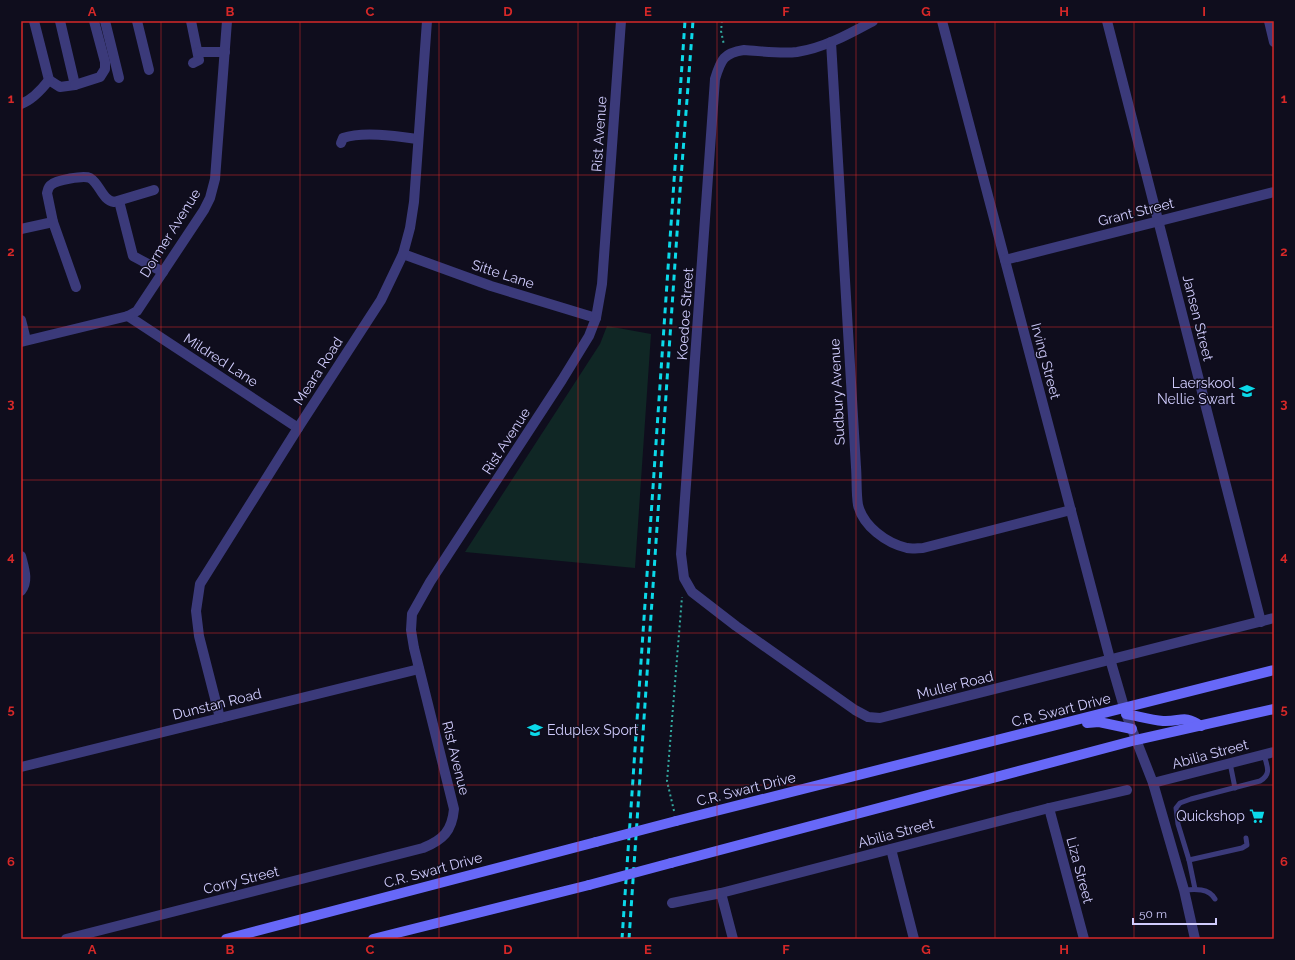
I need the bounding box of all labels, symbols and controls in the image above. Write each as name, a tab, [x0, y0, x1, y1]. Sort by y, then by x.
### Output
text: A	[88, 4, 97, 19]
text: B	[226, 4, 235, 19]
text: C	[366, 4, 375, 19]
text: D	[503, 4, 513, 19]
text: E	[644, 4, 652, 19]
text: F	[782, 4, 790, 19]
text: G	[921, 4, 931, 19]
text: H	[1059, 4, 1069, 19]
text: I	[1202, 4, 1206, 19]
text: 1	[8, 91, 15, 106]
text: 1	[1281, 91, 1288, 106]
street label: Rist Avenue	[588, 96, 610, 172]
street label: Dormer Avenue	[136, 186, 204, 280]
street label: Grant Street	[1096, 195, 1176, 229]
text: 2	[7, 244, 15, 259]
text: 2	[1280, 244, 1288, 259]
street label: Sitte Lane	[470, 256, 536, 292]
street label: Koedoe Street	[674, 267, 696, 361]
street label: Jansen Street	[1180, 273, 1216, 363]
street label: Irving Street	[1028, 321, 1064, 401]
street label: Mildred Lane	[181, 330, 261, 390]
street label: Meara Road	[290, 334, 346, 408]
street label: Sudbury Avenue	[826, 338, 848, 446]
place label: Laerskool Nellie Swart	[1157, 375, 1235, 407]
school or university icon: Laerskool Nellie Swart	[1238, 382, 1256, 400]
text: 3	[7, 396, 15, 411]
text: 3	[1280, 396, 1288, 411]
street label: Rist Avenue	[479, 405, 533, 477]
text: 4	[7, 549, 15, 564]
text: 4	[1280, 549, 1288, 564]
street label: Muller Road	[915, 668, 995, 702]
street label: Dunstan Road	[171, 685, 263, 723]
street label: C.R. Swart Drive	[1010, 690, 1112, 730]
text: 5	[7, 702, 15, 717]
text: 5	[1280, 702, 1288, 717]
street label: Rist Avenue	[439, 719, 473, 797]
school or university icon: Eduplex Sport	[526, 721, 544, 739]
place label: Eduplex Sport	[547, 722, 639, 738]
street label: Abilia Street	[1170, 736, 1250, 772]
street label: C.R. Swart Drive	[695, 769, 797, 809]
supermarket icon: Quickshop	[1248, 807, 1266, 825]
place label: Quickshop	[1176, 808, 1245, 824]
street label: Abilia Street	[856, 815, 936, 851]
street label: Liza Street	[1063, 835, 1097, 905]
street label: C.R. Swart Drive	[382, 849, 484, 891]
text: 6	[7, 854, 15, 869]
text: 6	[1280, 854, 1288, 869]
street label: Corry Street	[202, 863, 281, 897]
scale bar	[1133, 900, 1216, 926]
text: 50 m	[1139, 907, 1167, 921]
text: A	[88, 942, 97, 957]
text: B	[226, 942, 235, 957]
text: C	[366, 942, 375, 957]
text: D	[503, 942, 513, 957]
text: E	[644, 942, 652, 957]
text: F	[782, 942, 790, 957]
text: G	[921, 942, 931, 957]
text: H	[1059, 942, 1069, 957]
text: I	[1202, 942, 1206, 957]

